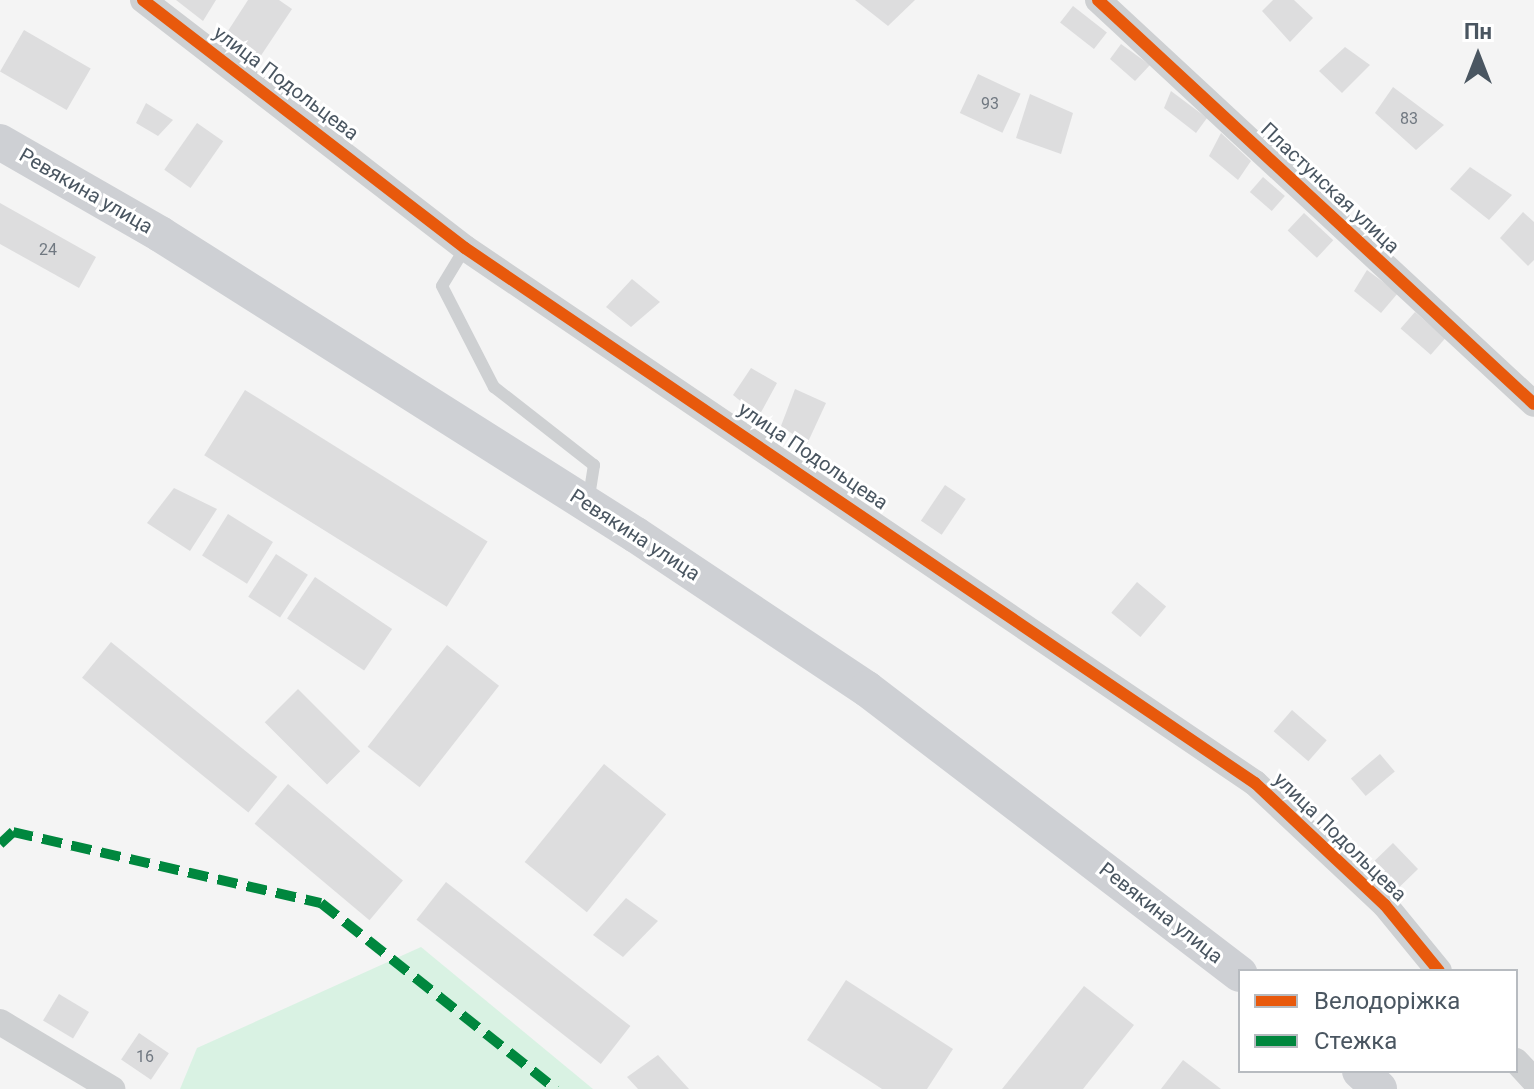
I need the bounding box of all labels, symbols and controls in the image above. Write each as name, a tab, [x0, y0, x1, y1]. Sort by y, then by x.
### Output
north arrow	[1438, 16, 1518, 96]
text: Пн	[1464, 19, 1492, 44]
street label: улица Подольцева	[209, 21, 363, 145]
house number: 93	[981, 94, 999, 114]
house number: 83	[1400, 109, 1418, 129]
street label: Пластунская улица	[1256, 118, 1404, 258]
street label: Ревякина улица	[15, 143, 157, 239]
house number: 24	[39, 240, 57, 260]
street label: улица Подольцева	[734, 397, 892, 515]
street label: Ревякина улица	[566, 484, 704, 586]
street label: улица Подольцева	[1269, 767, 1411, 907]
street label: Ревякина улица	[1094, 857, 1228, 969]
legend	[1238, 969, 1518, 1073]
text: Велодоріжка	[1314, 987, 1460, 1015]
text: Стежка	[1314, 1027, 1397, 1055]
house number: 16	[136, 1047, 154, 1067]

